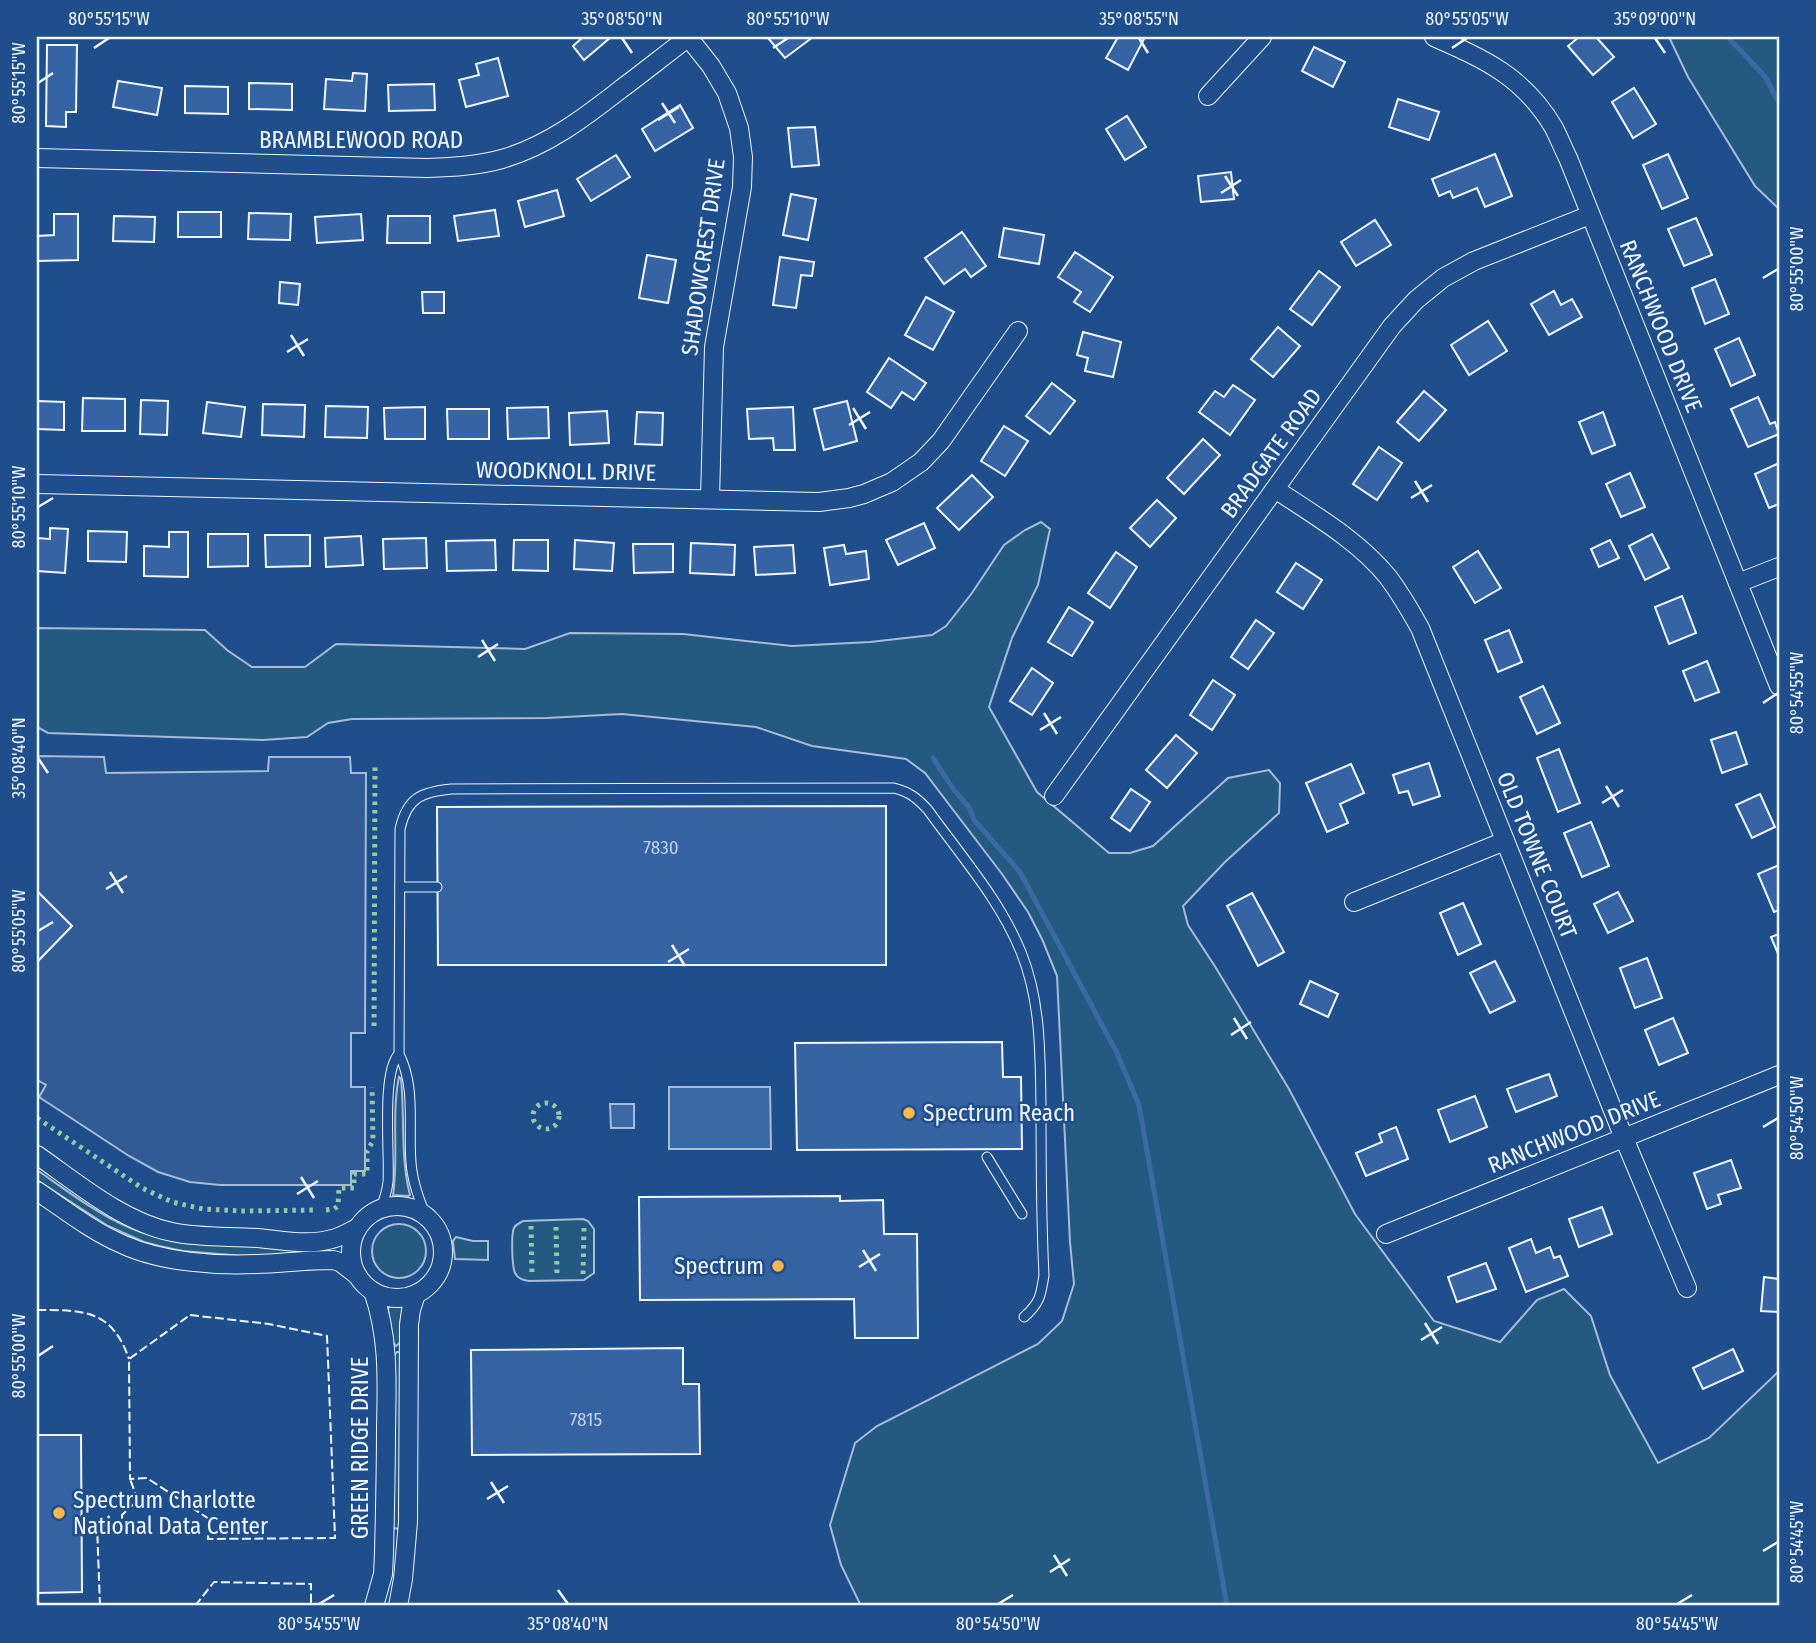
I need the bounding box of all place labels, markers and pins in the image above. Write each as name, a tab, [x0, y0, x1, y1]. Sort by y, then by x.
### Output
place label: Spectrum Reach	[923, 1099, 1075, 1127]
marker: Spectrum Reach	[901, 1105, 917, 1121]
place label: Spectrum	[674, 1252, 764, 1280]
marker: Spectrum	[770, 1258, 786, 1274]
place label: Spectrum Charlotte National Data Center	[73, 1486, 268, 1540]
marker: Spectrum Charlotte National Data Center	[51, 1505, 67, 1521]

